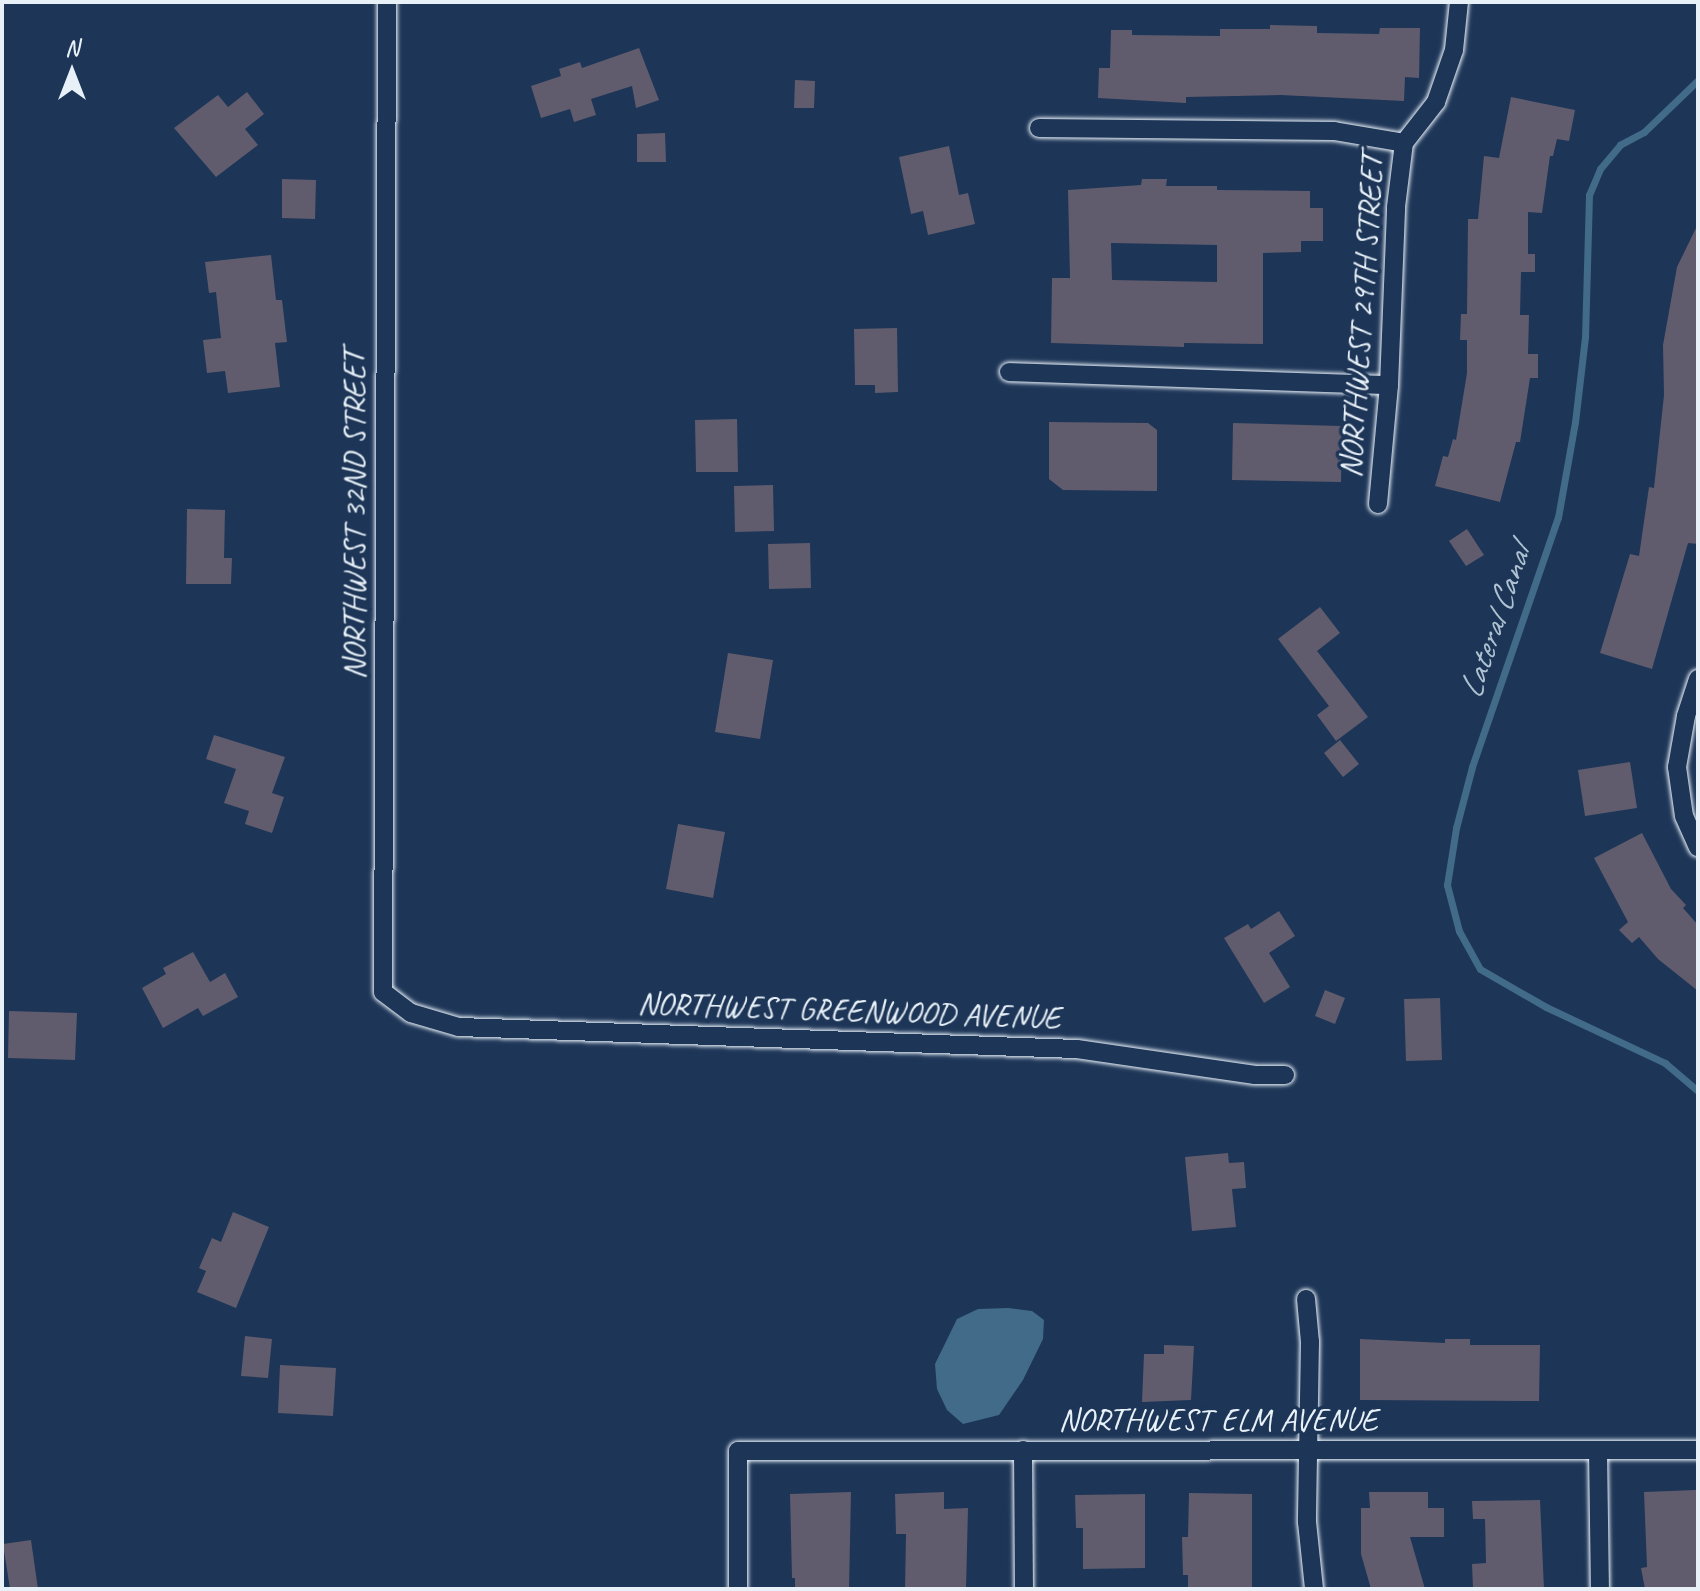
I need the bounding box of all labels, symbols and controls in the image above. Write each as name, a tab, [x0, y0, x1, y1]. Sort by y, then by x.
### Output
north arrow	[32, 32, 112, 112]
text: N	[65, 34, 79, 62]
street label: NORTHWEST 29TH STREET	[1332, 153, 1392, 479]
street label: NORTHWEST 32ND STREET	[336, 351, 374, 679]
water label: Lateral Canal	[1449, 541, 1539, 703]
street label: NORTHWEST GREENWOOD AVENUE	[637, 984, 1061, 1038]
street label: NORTHWEST ELM AVENUE	[1059, 1401, 1377, 1439]

